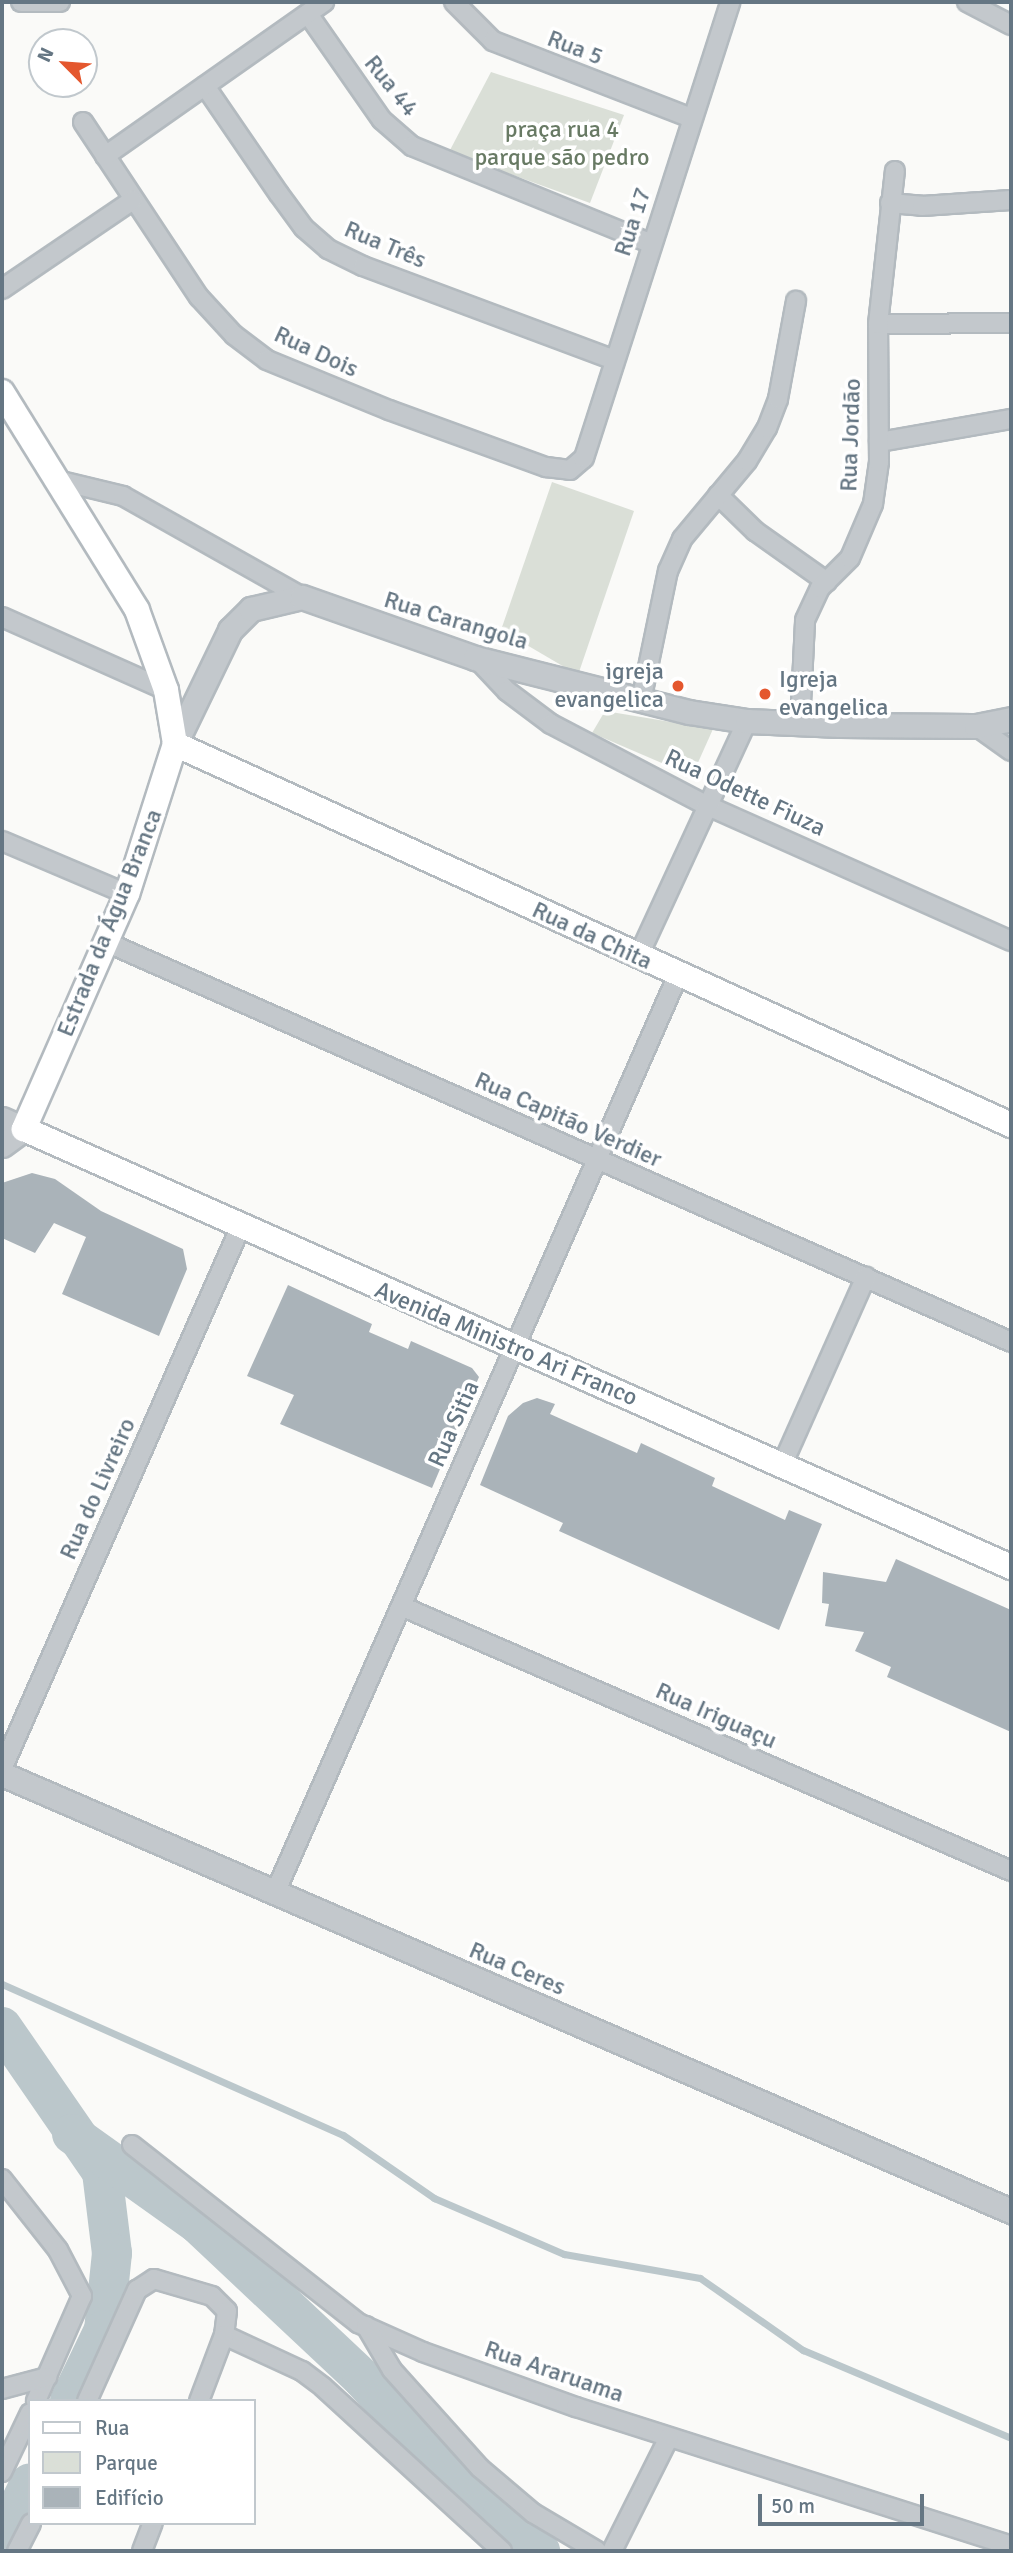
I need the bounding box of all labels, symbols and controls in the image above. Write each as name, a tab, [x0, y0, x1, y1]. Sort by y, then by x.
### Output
street label: Rua 5	[543, 24, 607, 72]
north arrow	[28, 28, 98, 98]
text: N	[32, 44, 59, 66]
street label: Rua 44	[358, 50, 424, 122]
park label: praça rua 4 parque são pedro	[474, 116, 650, 172]
street label: Rua 17	[608, 184, 658, 260]
street label: Rua Três	[340, 215, 430, 275]
street label: Rua Dois	[269, 320, 363, 384]
street label: Rua Jordão	[835, 378, 867, 492]
street label: Rua Carangola	[380, 585, 532, 657]
place label: igreja evangelica	[555, 658, 664, 714]
place label: Igreja evangelica	[779, 666, 888, 722]
marker: igreja evangelica	[670, 678, 686, 694]
marker: Igreja evangelica	[757, 686, 773, 702]
street label: Rua Odette Fiuza	[660, 743, 830, 843]
street label: Estrada da Água Branca	[51, 805, 169, 1041]
street label: Rua da Chita	[527, 896, 657, 976]
street label: Rua Capitão Verdier	[470, 1066, 666, 1174]
street label: Avenida Ministro Ari Franco	[370, 1276, 642, 1412]
street label: Rua Sitia	[422, 1376, 486, 1472]
street label: Rua do Livreiro	[54, 1414, 142, 1564]
street label: Rua Iriguaçu	[651, 1676, 781, 1756]
street label: Rua Ceres	[465, 1936, 569, 2002]
street label: Rua Araruama	[481, 2335, 627, 2409]
legend	[28, 2399, 256, 2525]
text: Rua	[95, 2415, 129, 2441]
text: Parque	[95, 2450, 158, 2476]
scale bar	[761, 2480, 927, 2524]
text: Edifício	[95, 2485, 164, 2511]
text: 50 m	[771, 2493, 815, 2519]

